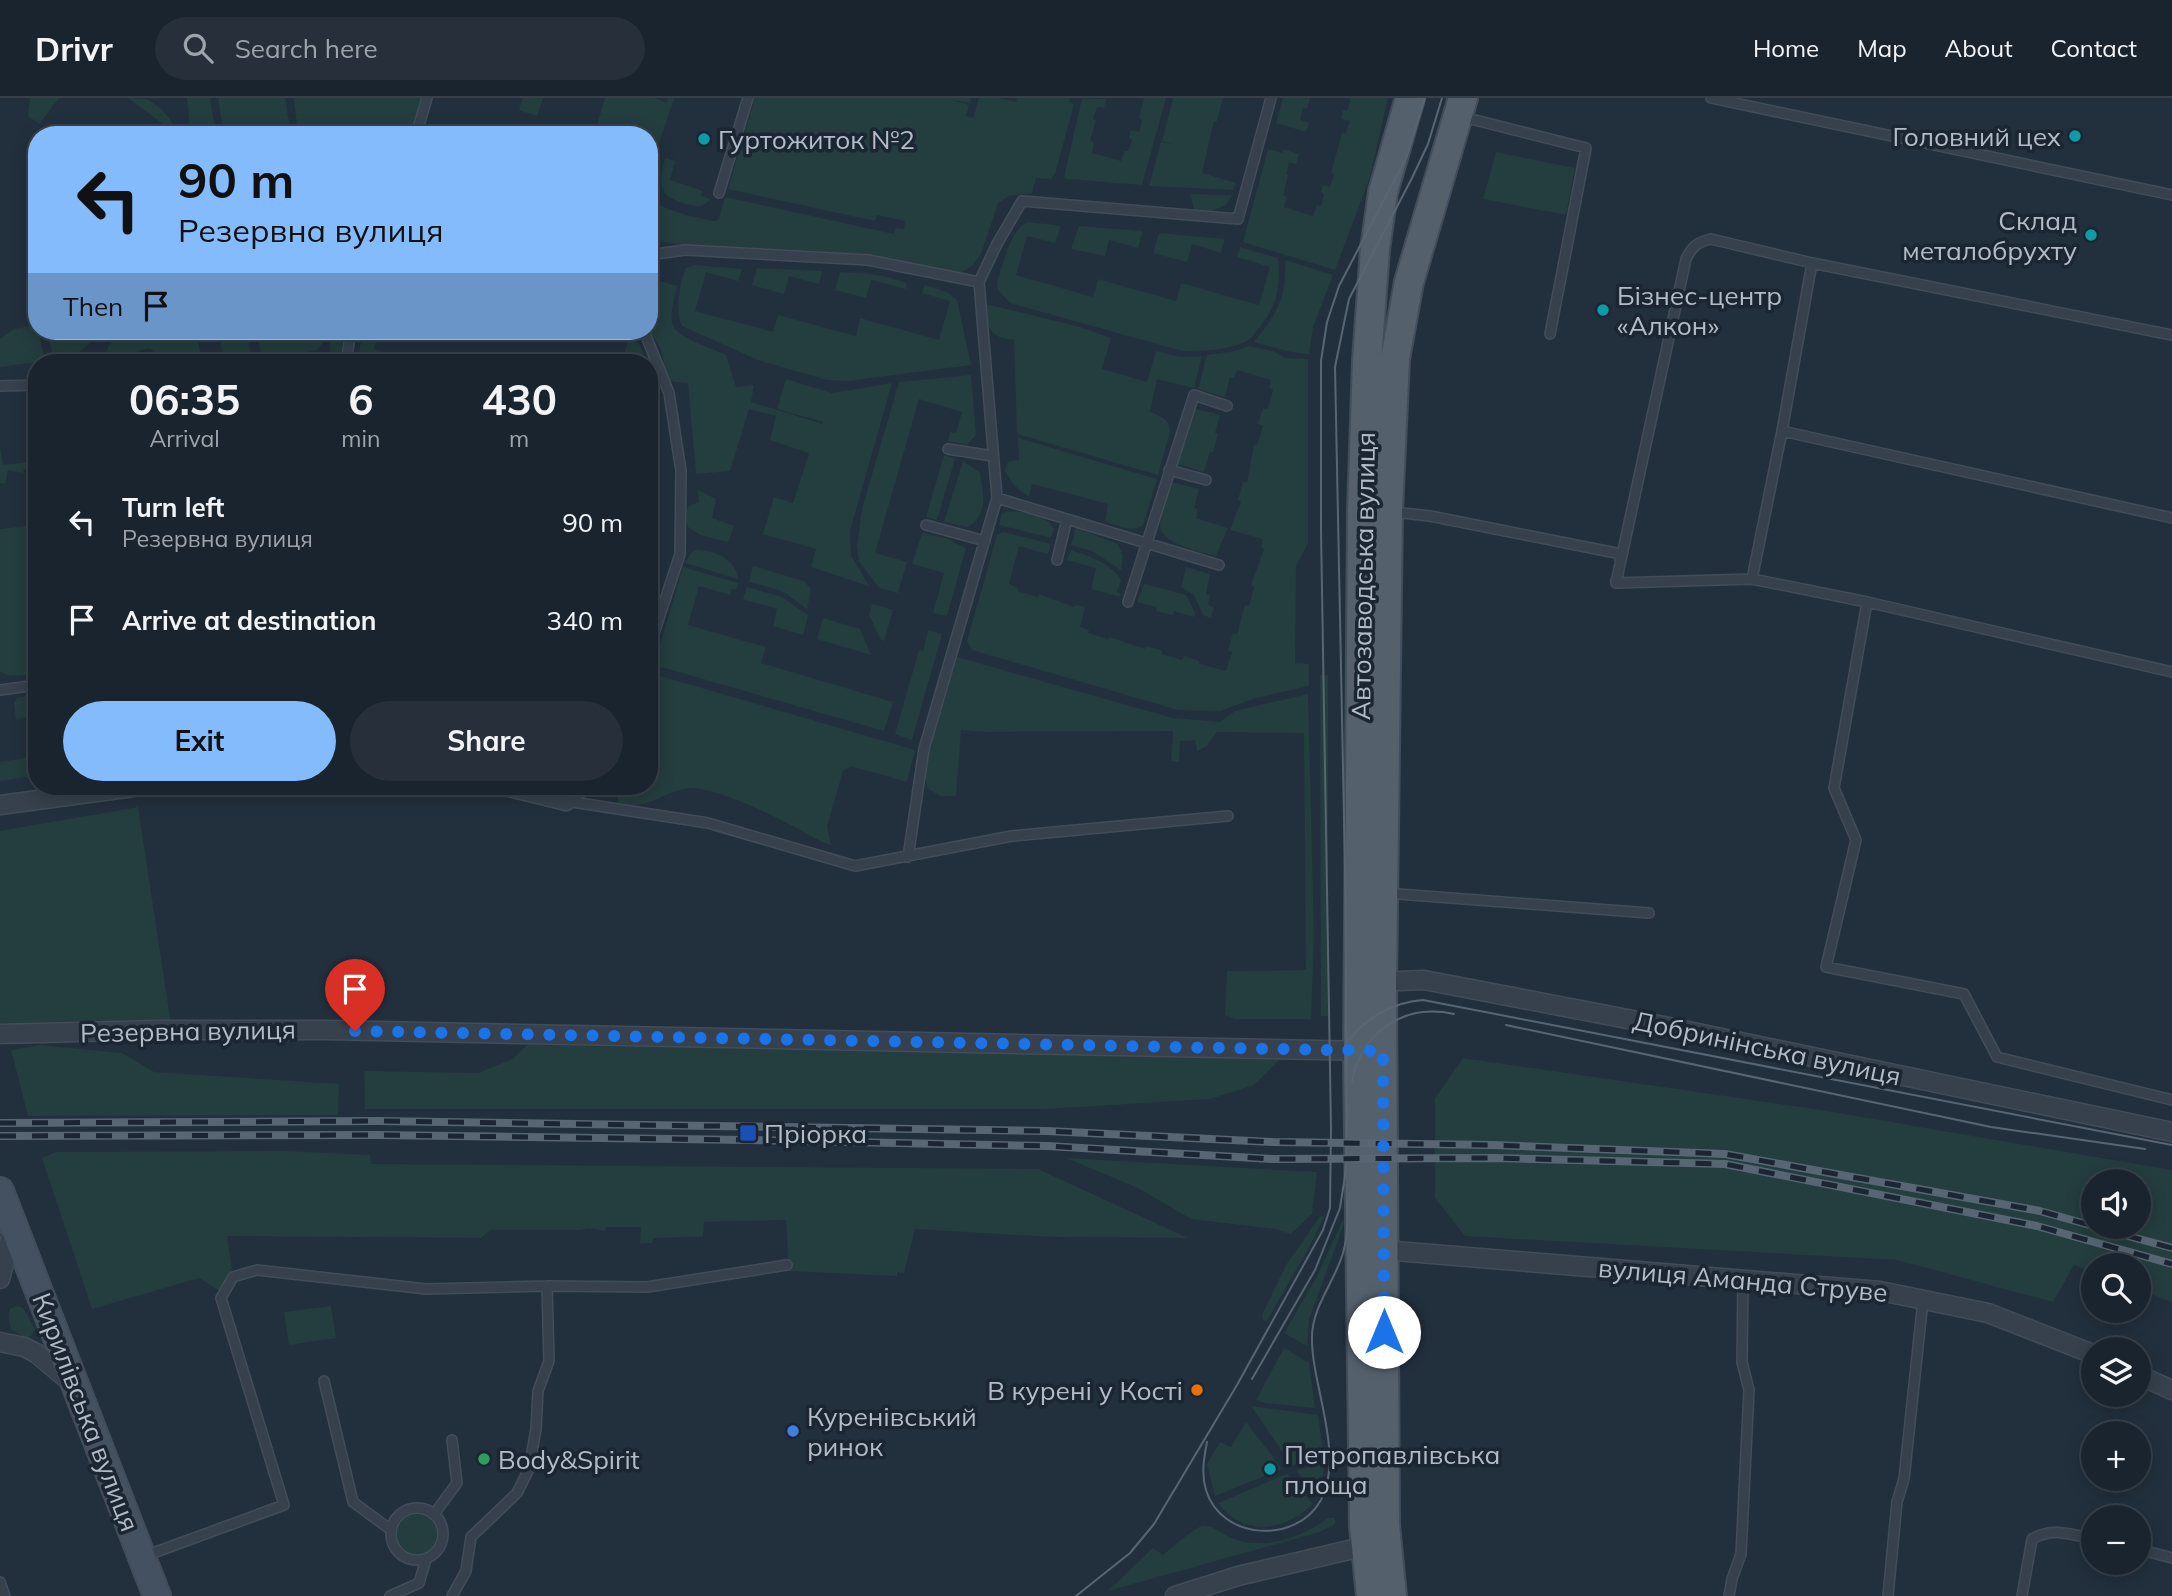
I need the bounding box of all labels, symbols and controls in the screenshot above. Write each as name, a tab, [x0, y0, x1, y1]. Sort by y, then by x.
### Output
search box	[155, 17, 645, 80]
text: Drivr	[35, 28, 113, 69]
icon: search	[179, 29, 217, 67]
text: Search here	[235, 32, 378, 65]
text: Home	[1753, 33, 1819, 63]
text: Map	[1857, 33, 1907, 63]
text: About	[1945, 33, 2013, 63]
text: Contact	[2051, 33, 2137, 63]
place label: Головний цех	[1892, 120, 2061, 153]
place label: Гуртожиток №2	[718, 123, 915, 156]
marker: Головний цех	[2067, 128, 2083, 144]
marker: Гуртожиток №2	[696, 131, 712, 147]
text: 90 m	[178, 149, 294, 210]
icon: left	[63, 154, 154, 245]
place label: Склад металобрухту	[1902, 204, 2077, 267]
text: Резервна вулиця	[178, 210, 444, 250]
marker: Склад металобрухту	[2083, 227, 2099, 243]
place label: Бізнес-центр «Алкон»	[1617, 279, 1782, 342]
icon: arrive	[137, 287, 175, 325]
text: Then	[63, 290, 123, 323]
marker: Бізнес-центр «Алкон»	[1595, 302, 1611, 318]
text: 06:35	[129, 373, 240, 426]
text: 6	[348, 373, 373, 426]
text: 430	[481, 373, 557, 426]
text: Arrival	[149, 424, 220, 453]
text: min	[341, 424, 380, 453]
text: m	[509, 424, 529, 453]
street label: Автозаводська вулиця	[1344, 432, 1382, 720]
text: Turn left	[122, 491, 224, 524]
icon: left	[63, 503, 101, 541]
text: 90 m	[562, 506, 623, 539]
text: Резервна вулиця	[122, 524, 313, 553]
icon: arrive	[63, 601, 101, 639]
text: Arrive at destination	[122, 604, 377, 637]
text: 340 m	[547, 604, 623, 637]
button: Exit	[63, 701, 336, 781]
button: Share	[350, 701, 623, 781]
pin	[325, 959, 385, 1031]
icon: arrive	[336, 970, 374, 1008]
street label: Добринінська вулиця	[1630, 1004, 1904, 1092]
street label: Резервна вулиця	[80, 1013, 296, 1049]
place label: Пріорка	[764, 1117, 867, 1150]
marker: Пріорка	[738, 1123, 758, 1143]
map controls	[2081, 1169, 2151, 1575]
button: sound	[2081, 1169, 2151, 1239]
street label: вулиця Аманда Струве	[1597, 1251, 1889, 1309]
button: search	[2081, 1253, 2151, 1323]
street label: Кирилівська вулиця	[25, 1288, 147, 1536]
position arrow	[1347, 1295, 1421, 1369]
button: layers	[2081, 1337, 2151, 1407]
place label: В курені у Кості	[987, 1374, 1183, 1407]
marker: В курені у Кості	[1189, 1382, 1205, 1398]
place label: Куренівський ринок	[807, 1400, 977, 1463]
button: +	[2081, 1421, 2151, 1491]
marker: Куренівський ринок	[785, 1423, 801, 1439]
place label: Петропавлівська площа	[1284, 1438, 1500, 1501]
place label: Body&Spirit	[498, 1443, 640, 1476]
marker: Body&Spirit	[476, 1451, 492, 1467]
marker: Петропавлівська площа	[1262, 1461, 1278, 1477]
button: −	[2081, 1505, 2151, 1575]

